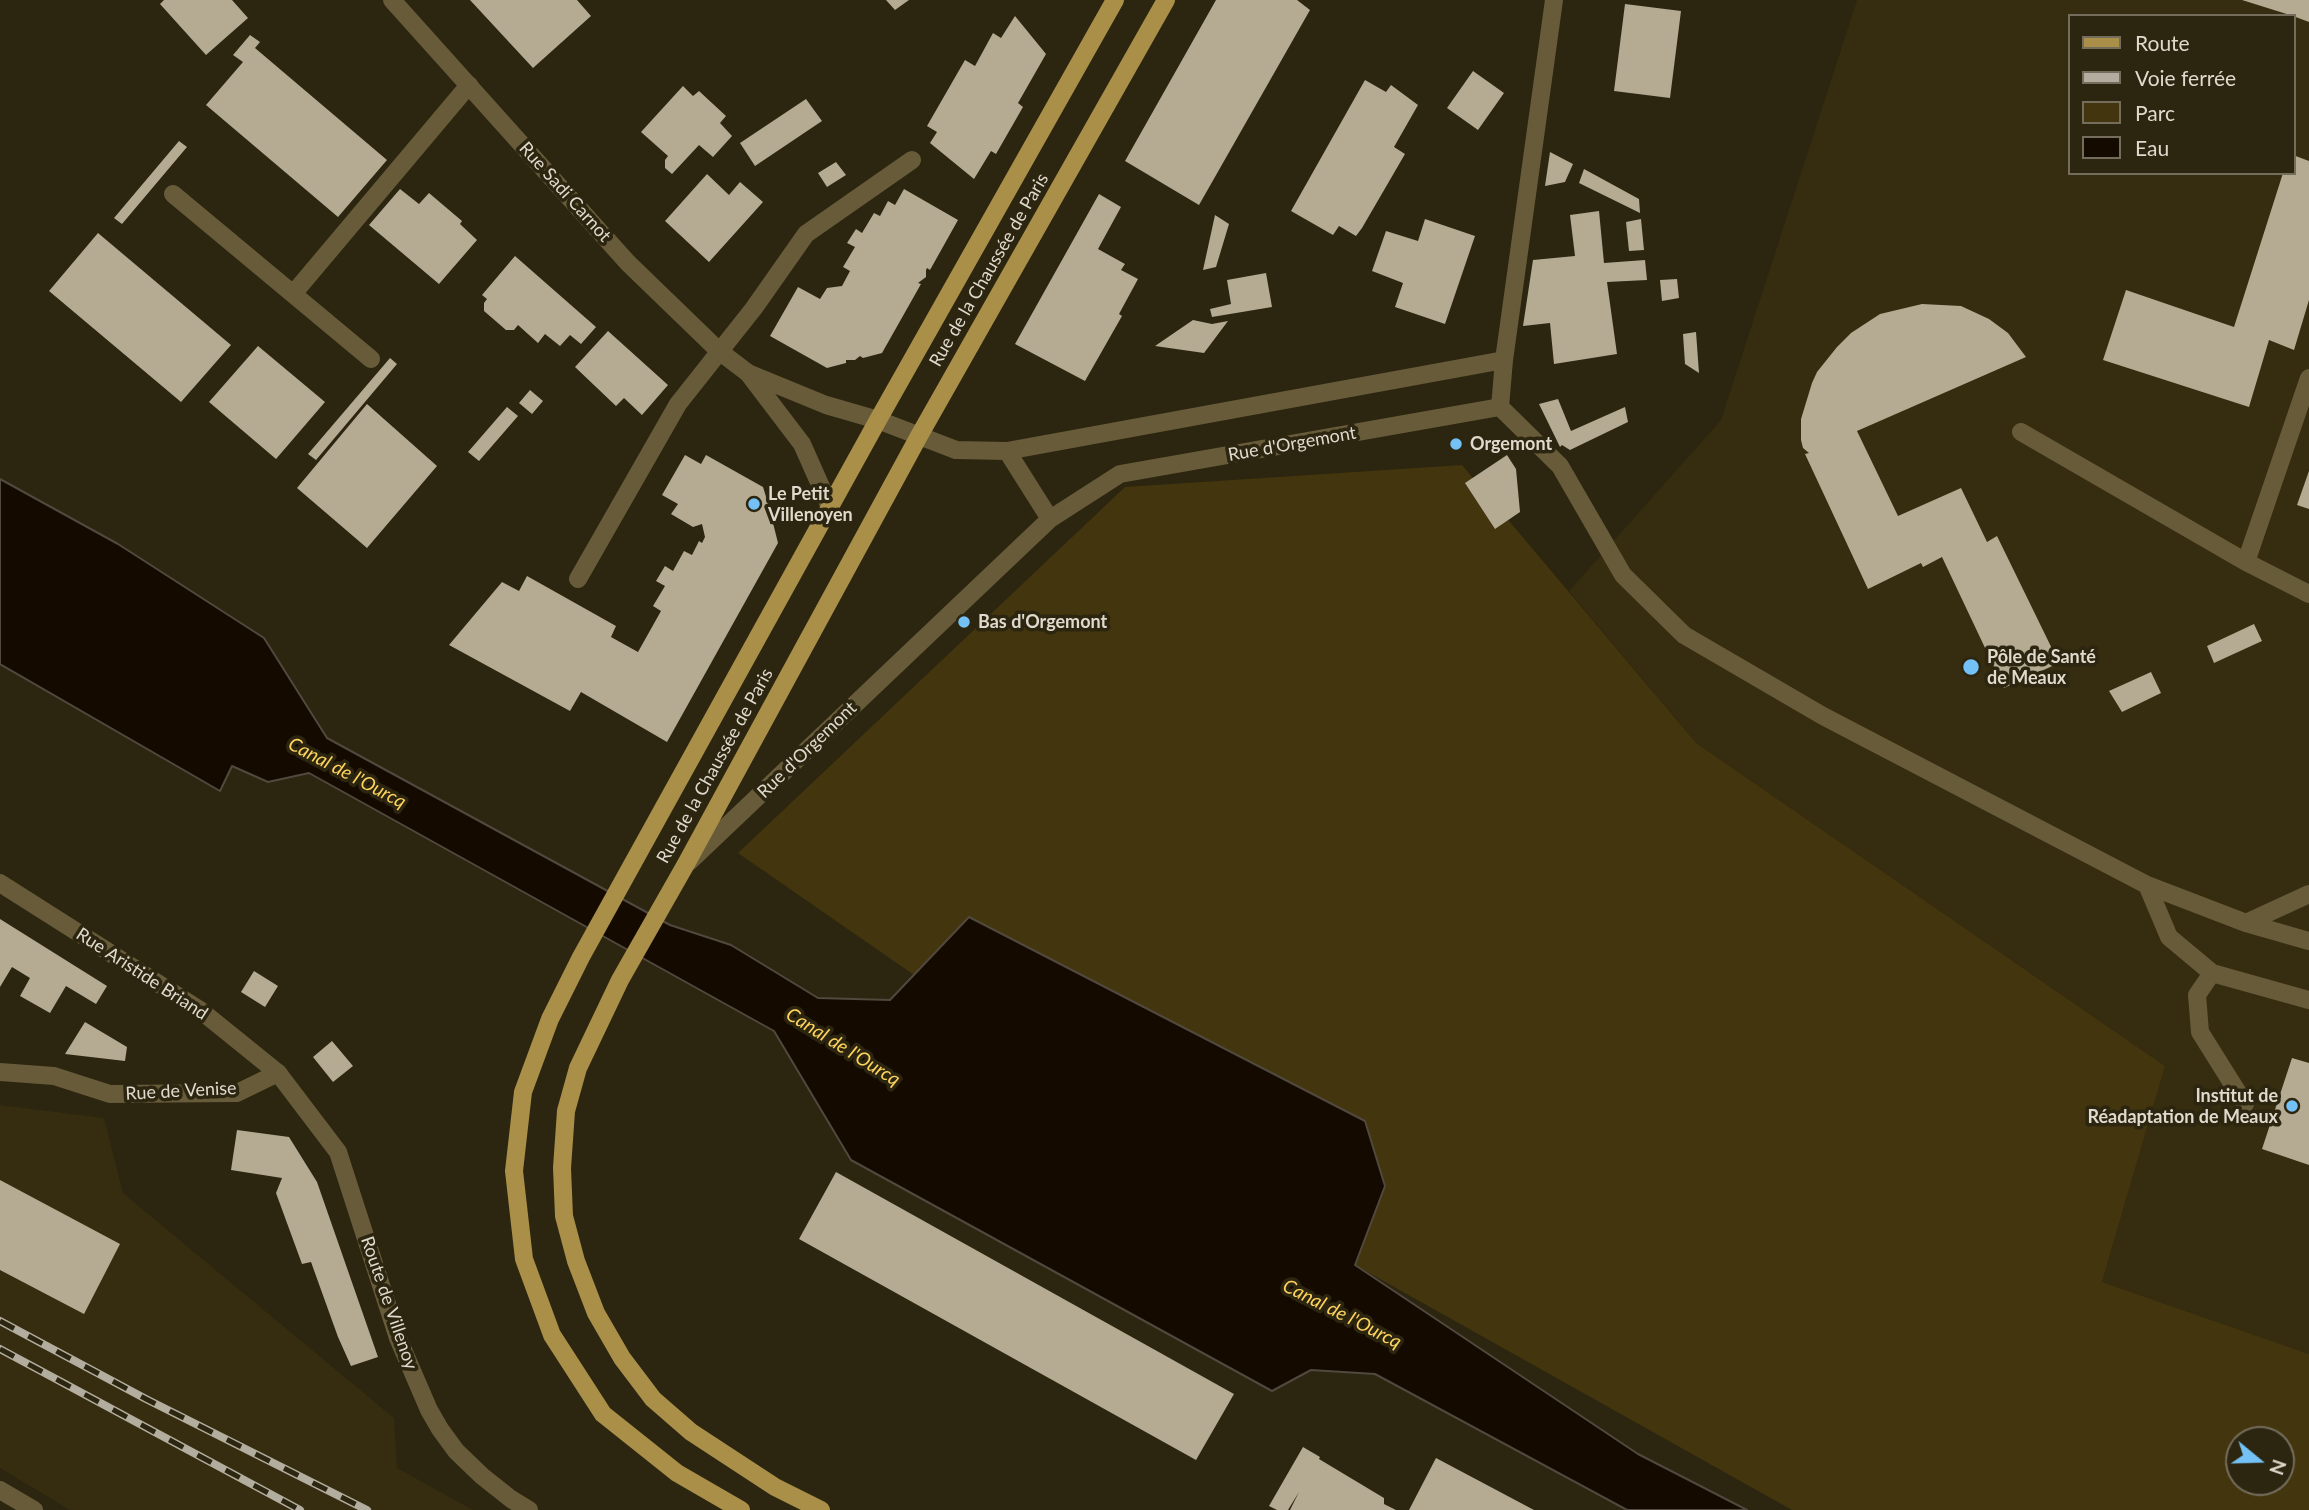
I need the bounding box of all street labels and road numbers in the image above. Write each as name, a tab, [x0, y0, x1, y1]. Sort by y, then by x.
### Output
street label: Rue Sadi Carnot	[515, 138, 615, 246]
street label: Rue de la Chaussée de Paris	[925, 169, 1053, 371]
street label: Rue d'Orgemont	[1226, 422, 1358, 466]
street label: Rue de la Chaussée de Paris	[652, 665, 778, 867]
street label: Rue d'Orgemont	[753, 697, 861, 803]
street label: Rue Aristide Briand	[72, 923, 212, 1025]
street label: Rue de Venise	[125, 1077, 237, 1105]
street label: Route de Villenoy	[356, 1234, 422, 1372]

